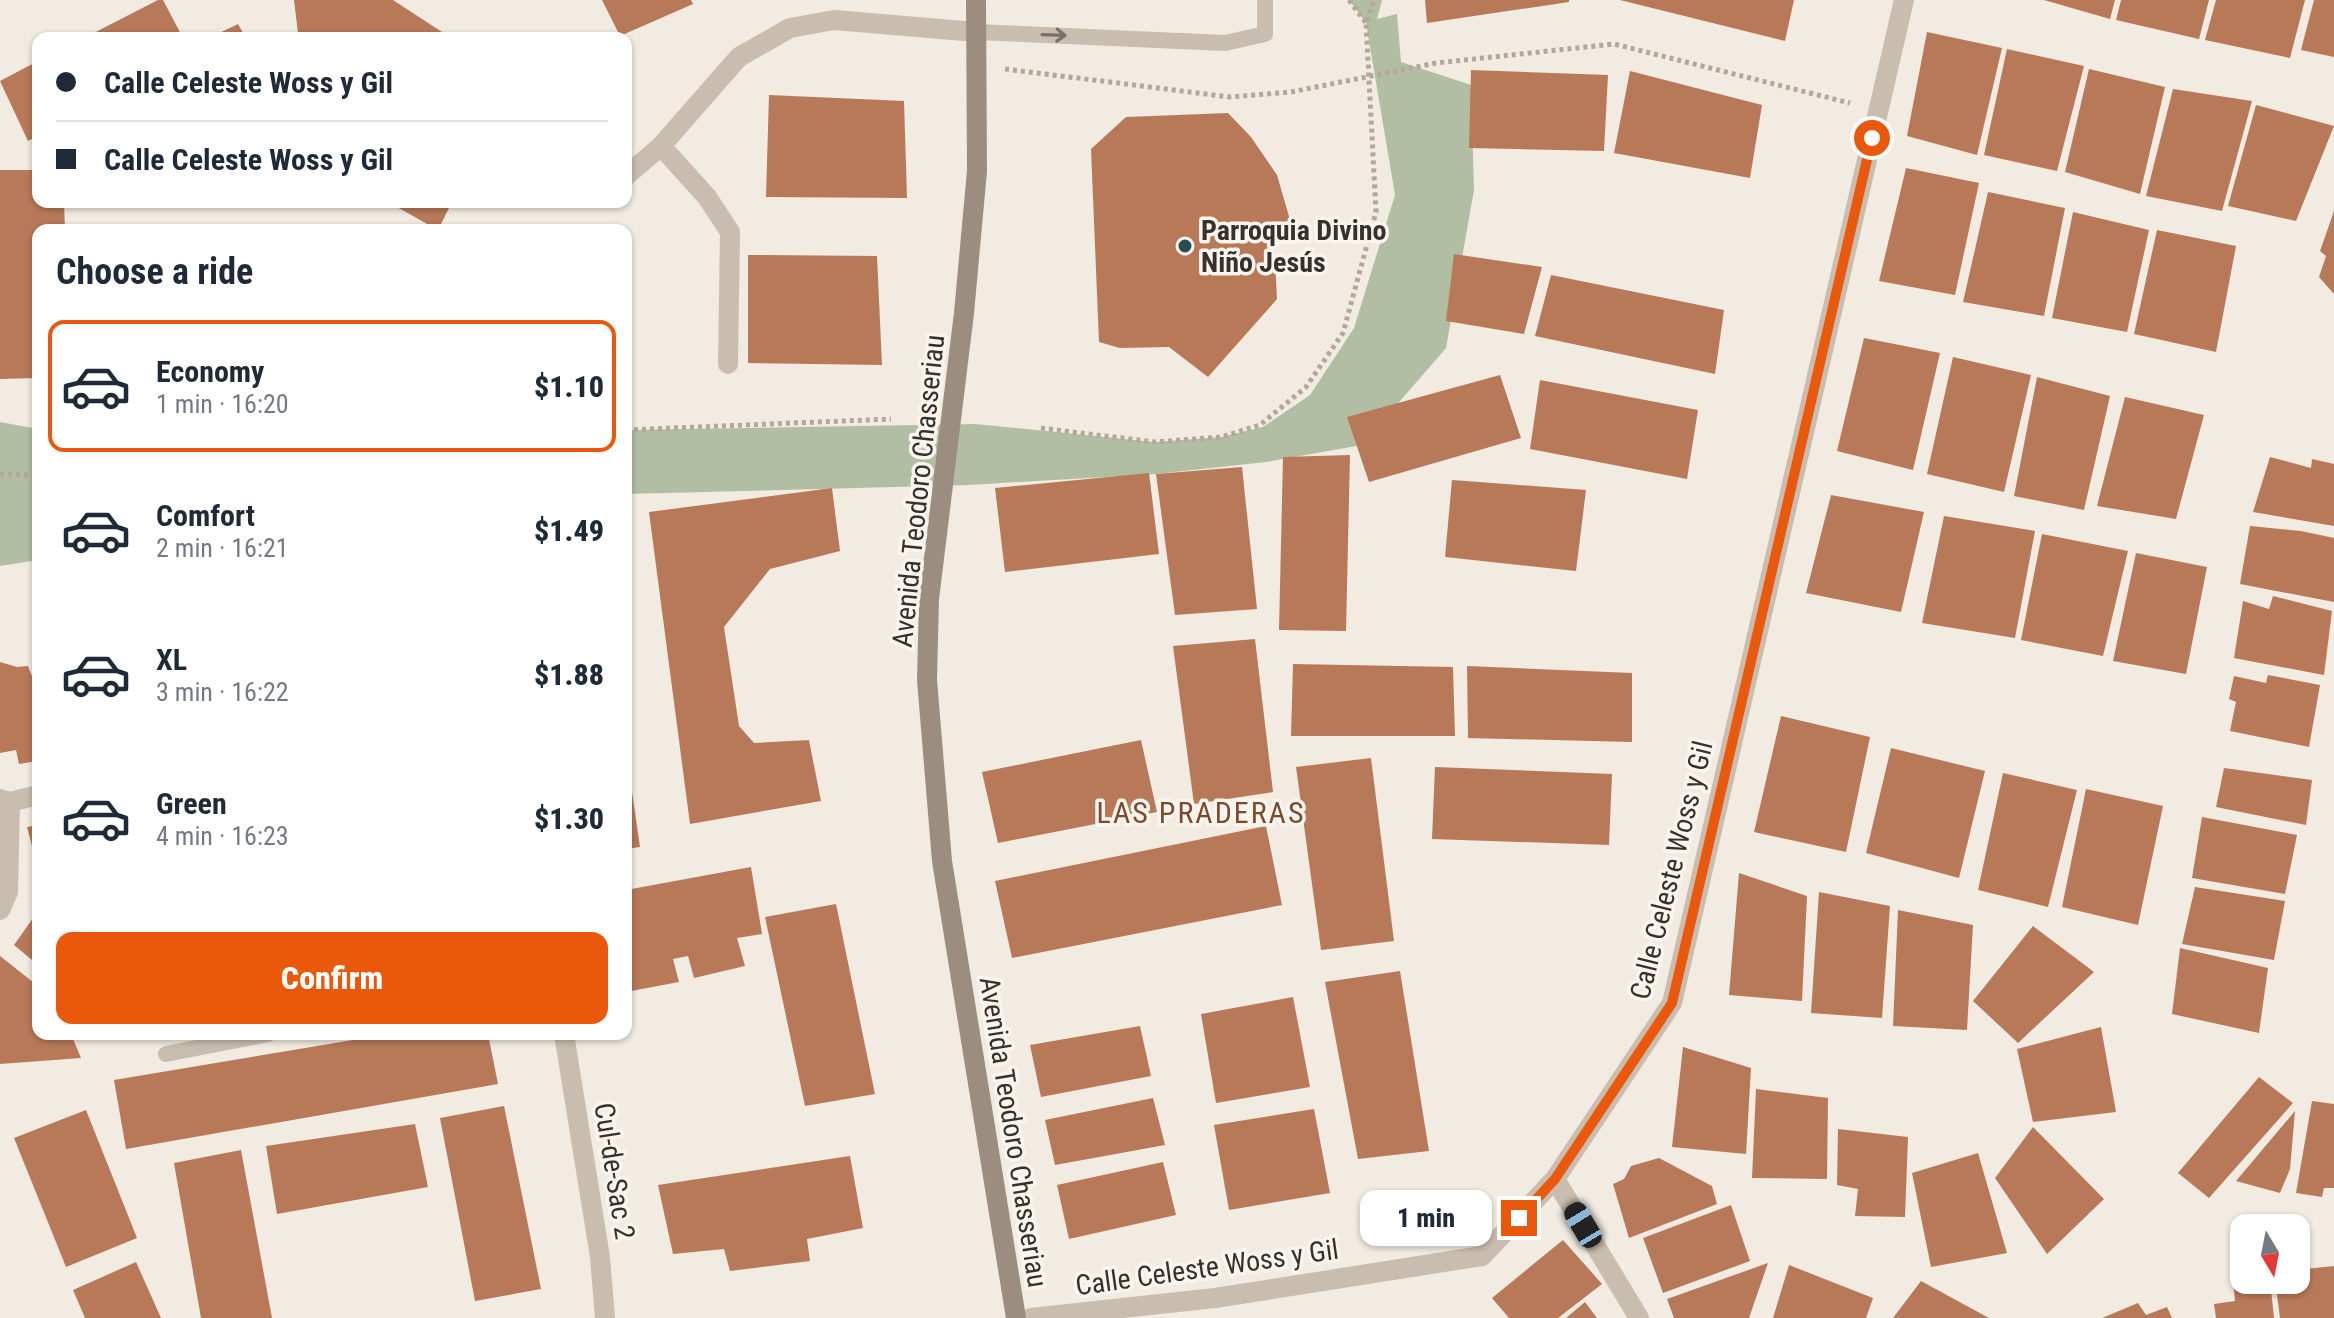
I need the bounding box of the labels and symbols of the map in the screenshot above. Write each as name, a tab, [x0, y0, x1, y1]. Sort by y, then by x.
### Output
one-way arrow	[1040, 28, 1067, 43]
route start	[1854, 120, 1890, 156]
place label: Parroquia Divino Niño Jesús	[1201, 214, 1387, 279]
marker: Parroquia Divino Niño Jesús	[1176, 237, 1194, 255]
street label: Avenida Teodoro Chasseriau	[886, 333, 951, 649]
street label: Calle Celeste Woss y Gil	[1623, 737, 1720, 1003]
district label: LAS PRADERAS	[1097, 795, 1305, 830]
street label: Avenida Teodoro Chasseriau	[973, 974, 1054, 1290]
street label: Cul-de-Sac 2	[587, 1100, 642, 1242]
callout: 1 min	[1359, 1190, 1491, 1246]
car	[1560, 1198, 1606, 1252]
route end	[1501, 1200, 1537, 1236]
north arrow	[2230, 1214, 2310, 1294]
street label: Calle Celeste Woss y Gil	[1073, 1233, 1341, 1302]

